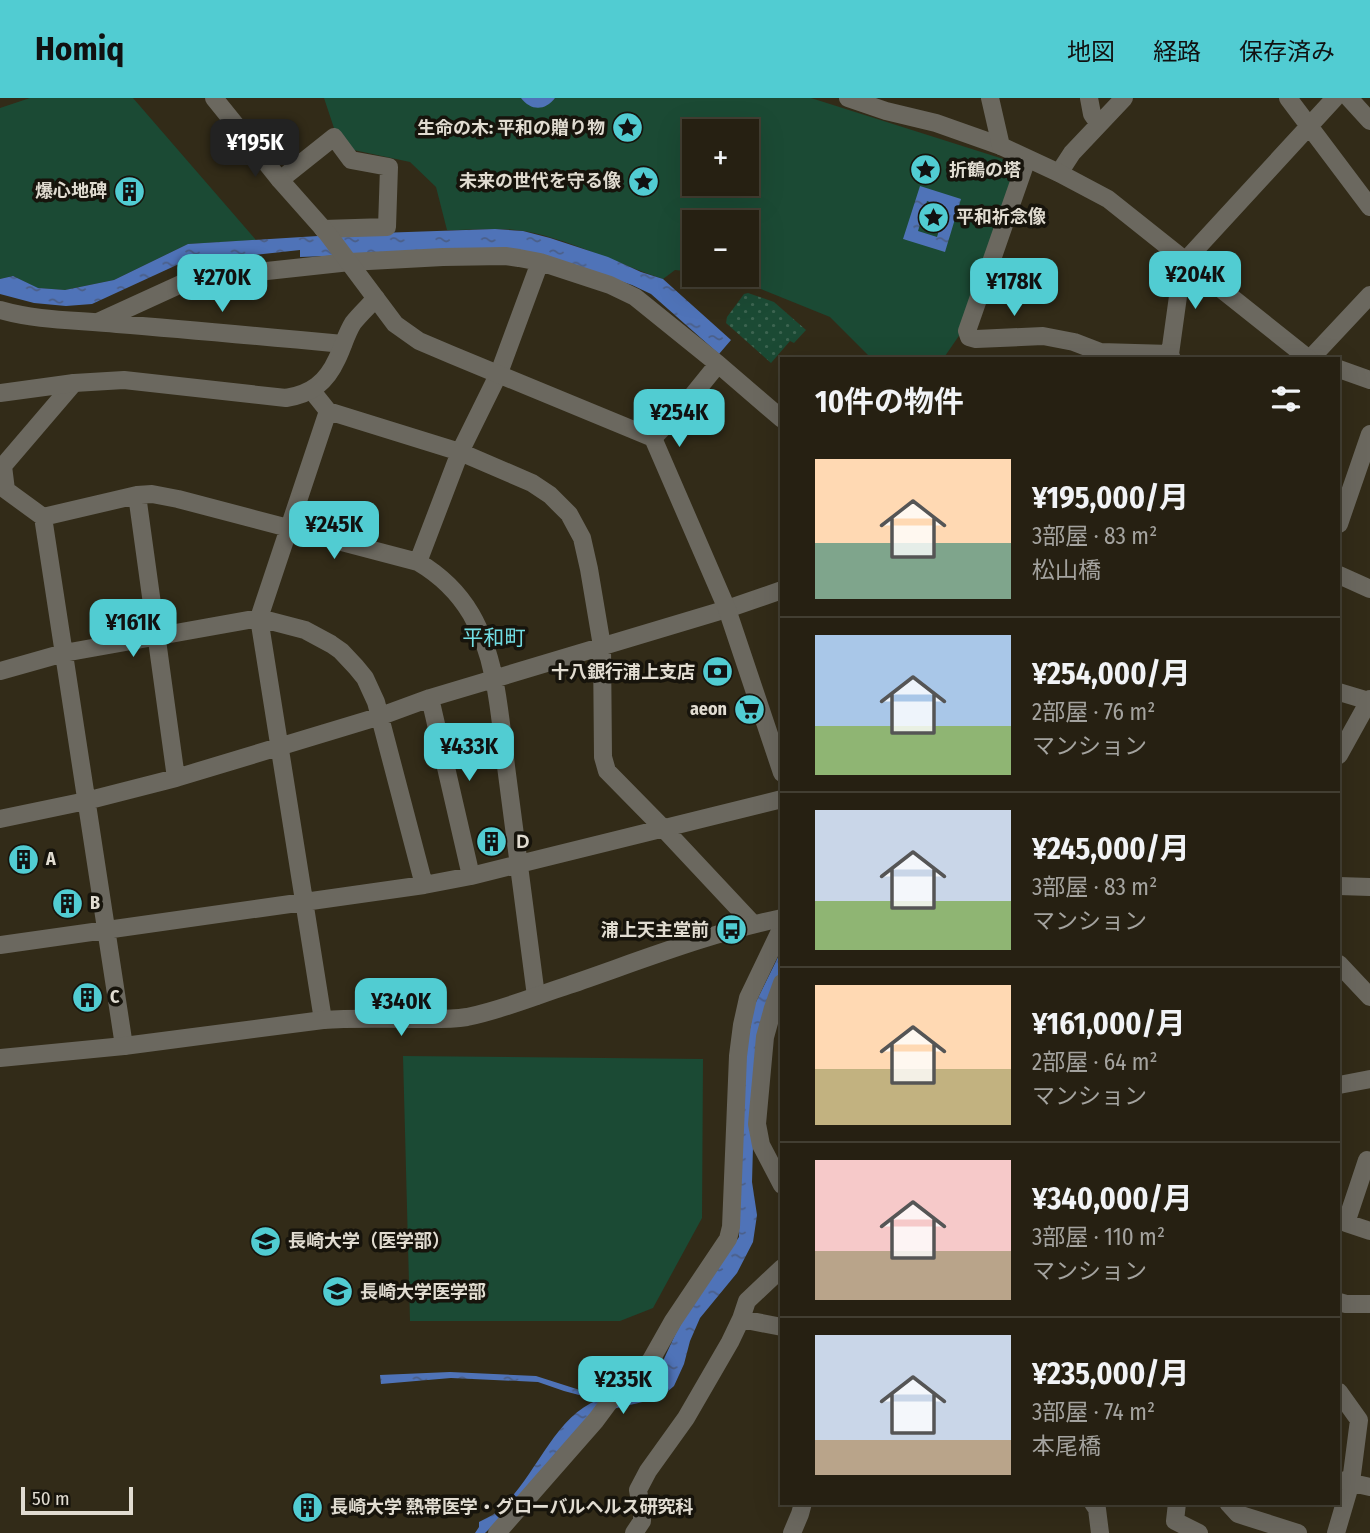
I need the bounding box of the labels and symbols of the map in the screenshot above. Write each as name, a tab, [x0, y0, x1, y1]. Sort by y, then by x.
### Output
place icon: 生命の木: 平和の贈り物	[611, 111, 645, 145]
place label: 生命の木: 平和の贈り物	[417, 117, 605, 139]
pin: ¥195K	[206, 120, 304, 179]
place icon: 折鶴の塔	[909, 153, 943, 187]
place label: 折鶴の塔	[949, 159, 1021, 181]
place icon: 未来の世代を守る像	[627, 164, 661, 198]
place label: 未来の世代を守る像	[459, 170, 621, 192]
building icon: 爆心地碑	[113, 174, 147, 208]
place label: 爆心地碑	[35, 180, 107, 202]
place icon: 平和祈念像	[916, 200, 950, 234]
place label: 平和祈念像	[956, 206, 1046, 228]
pin: ¥204K	[1146, 252, 1244, 311]
pin: ¥270K	[173, 254, 271, 314]
pin: ¥178K	[965, 258, 1063, 318]
pin: ¥254K	[630, 390, 728, 449]
pin: ¥245K	[285, 502, 383, 561]
pin: ¥161K	[84, 600, 182, 659]
district label: 平和町	[463, 625, 526, 651]
bank icon: 十八銀行浦上支店	[701, 655, 735, 689]
place label: 十八銀行浦上支店	[551, 661, 695, 683]
supermarket icon: aeon	[733, 692, 767, 726]
place label: aeon	[690, 698, 727, 720]
pin: ¥433K	[420, 724, 518, 783]
building icon: Ｄ	[474, 825, 508, 859]
place label: Ｄ	[514, 831, 532, 853]
building icon: A	[6, 842, 40, 876]
place label: A	[45, 848, 56, 870]
building icon: B	[50, 886, 84, 920]
place label: B	[90, 892, 100, 914]
bus stop icon: 浦上天主堂前	[715, 913, 749, 947]
place label: 浦上天主堂前	[601, 919, 709, 941]
pin: ¥340K	[352, 978, 450, 1038]
building icon: C	[70, 980, 104, 1014]
place label: C	[110, 986, 120, 1008]
school or university icon: 長崎大学（医学部）	[248, 1224, 282, 1258]
place label: 長崎大学（医学部）	[288, 1230, 450, 1252]
school or university icon: 長崎大学医学部	[320, 1275, 354, 1309]
place label: 長崎大学医学部	[360, 1281, 486, 1303]
pin: ¥235K	[574, 1356, 672, 1416]
scale bar	[21, 1484, 133, 1516]
building icon: 長崎大学 熱帯医学・グローバルヘルス研究科	[290, 1490, 324, 1524]
place label: 長崎大学 熱帯医学・グローバルヘルス研究科	[330, 1496, 694, 1518]

